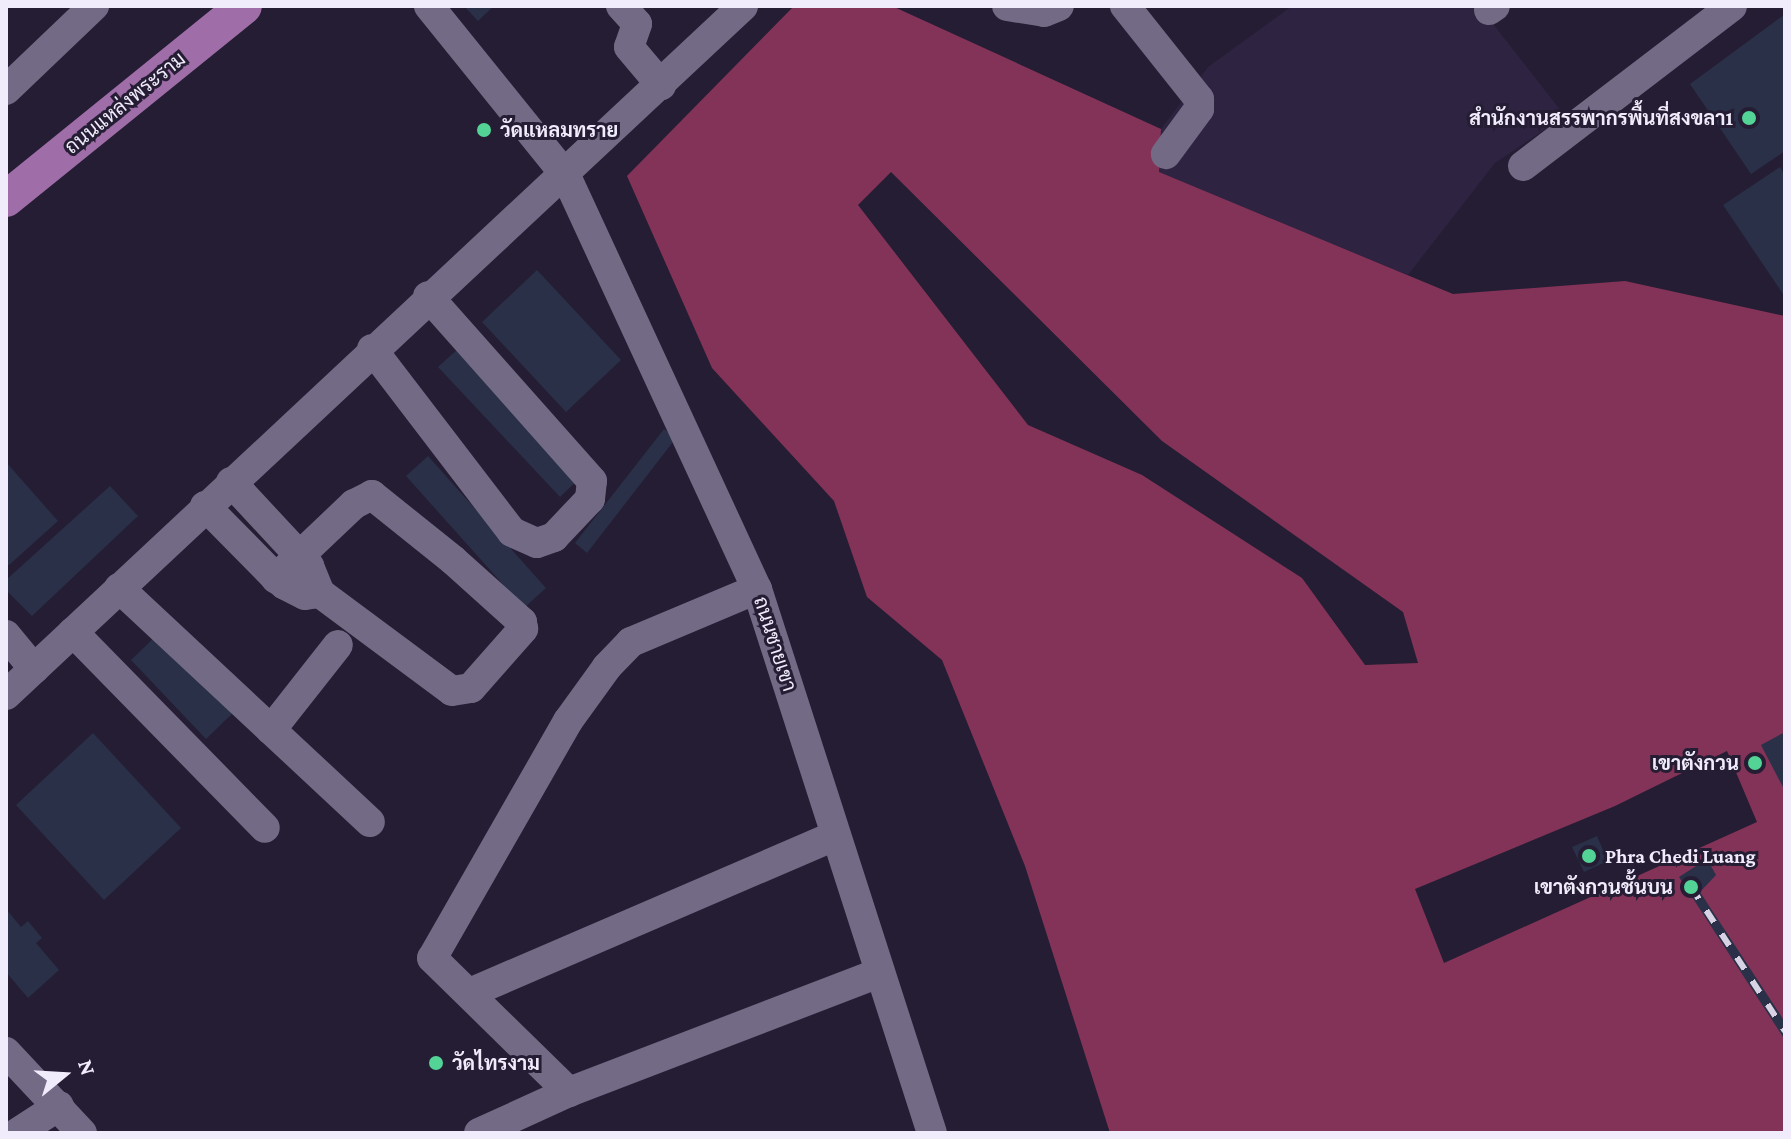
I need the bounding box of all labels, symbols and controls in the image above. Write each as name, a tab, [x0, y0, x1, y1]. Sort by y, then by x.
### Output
street label: ถนนแหล่งพระราม	[60, 47, 190, 159]
place label: สำนักงานสรรพากรพื้นที่สงขลา1	[1469, 106, 1733, 130]
marker: สำนักงานสรรพากรพื้นที่สงขลา1	[1740, 109, 1758, 127]
place label: วัดแหลมทราย	[500, 118, 618, 142]
marker: วัดแหลมทราย	[475, 121, 493, 139]
street label: ถนนชายเขา	[748, 594, 802, 694]
place label: เขาตังกวน	[1652, 751, 1739, 775]
marker: เขาตังกวน	[1746, 754, 1764, 772]
place label: Phra Chedi Luang	[1605, 844, 1756, 868]
marker: Phra Chedi Luang	[1580, 847, 1598, 865]
place label: เขาตังกวนชั้นบน	[1534, 875, 1673, 899]
marker: เขาตังกวนชั้นบน	[1680, 876, 1702, 898]
north arrow	[24, 1035, 104, 1115]
place label: วัดไทรงาม	[452, 1051, 540, 1075]
marker: วัดไทรงาม	[427, 1054, 445, 1072]
text: N	[73, 1056, 102, 1078]

